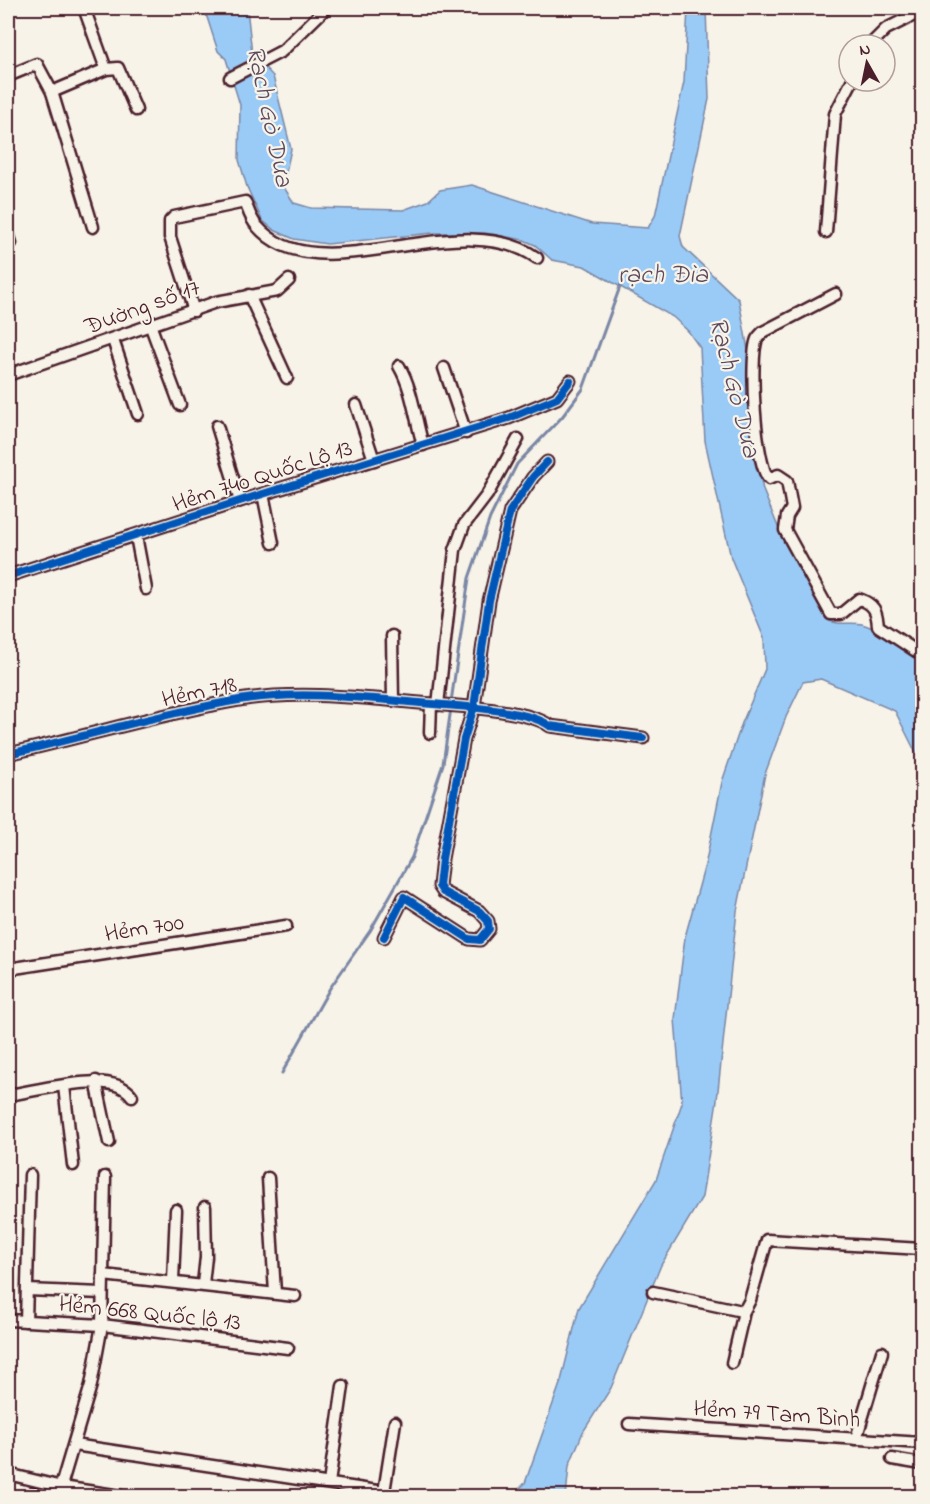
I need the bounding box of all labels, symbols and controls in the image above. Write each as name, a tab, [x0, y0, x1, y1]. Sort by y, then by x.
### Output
north arrow	[837, 33, 897, 93]
text: N	[858, 37, 872, 63]
water label: Rạch Gò Dưa	[235, 43, 302, 191]
water label: rạch Đìa	[618, 257, 709, 295]
street label: Đường số 17	[79, 271, 206, 346]
water label: Rạch Gò Dưa	[697, 314, 769, 463]
street label: Hẻm 740 Quốc Lộ 13	[168, 432, 357, 523]
street label: Hẻm 718	[159, 668, 240, 718]
street label: Hẻm 700	[102, 906, 187, 953]
street label: Hẻm 668 Quốc lộ 13	[57, 1288, 243, 1341]
street label: Hẻm 79 Tam Bình	[692, 1392, 862, 1439]

